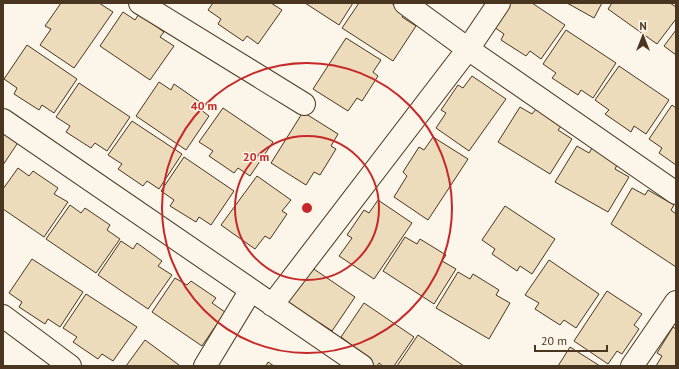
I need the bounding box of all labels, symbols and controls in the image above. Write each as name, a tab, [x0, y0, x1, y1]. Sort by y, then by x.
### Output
north arrow	[623, 16, 663, 56]
text: N	[639, 19, 647, 33]
text: 40 m	[191, 98, 217, 113]
text: 20 m	[243, 149, 269, 164]
centre of rings	[300, 201, 314, 215]
scale bar	[535, 327, 607, 353]
text: 20 m	[541, 333, 567, 348]

